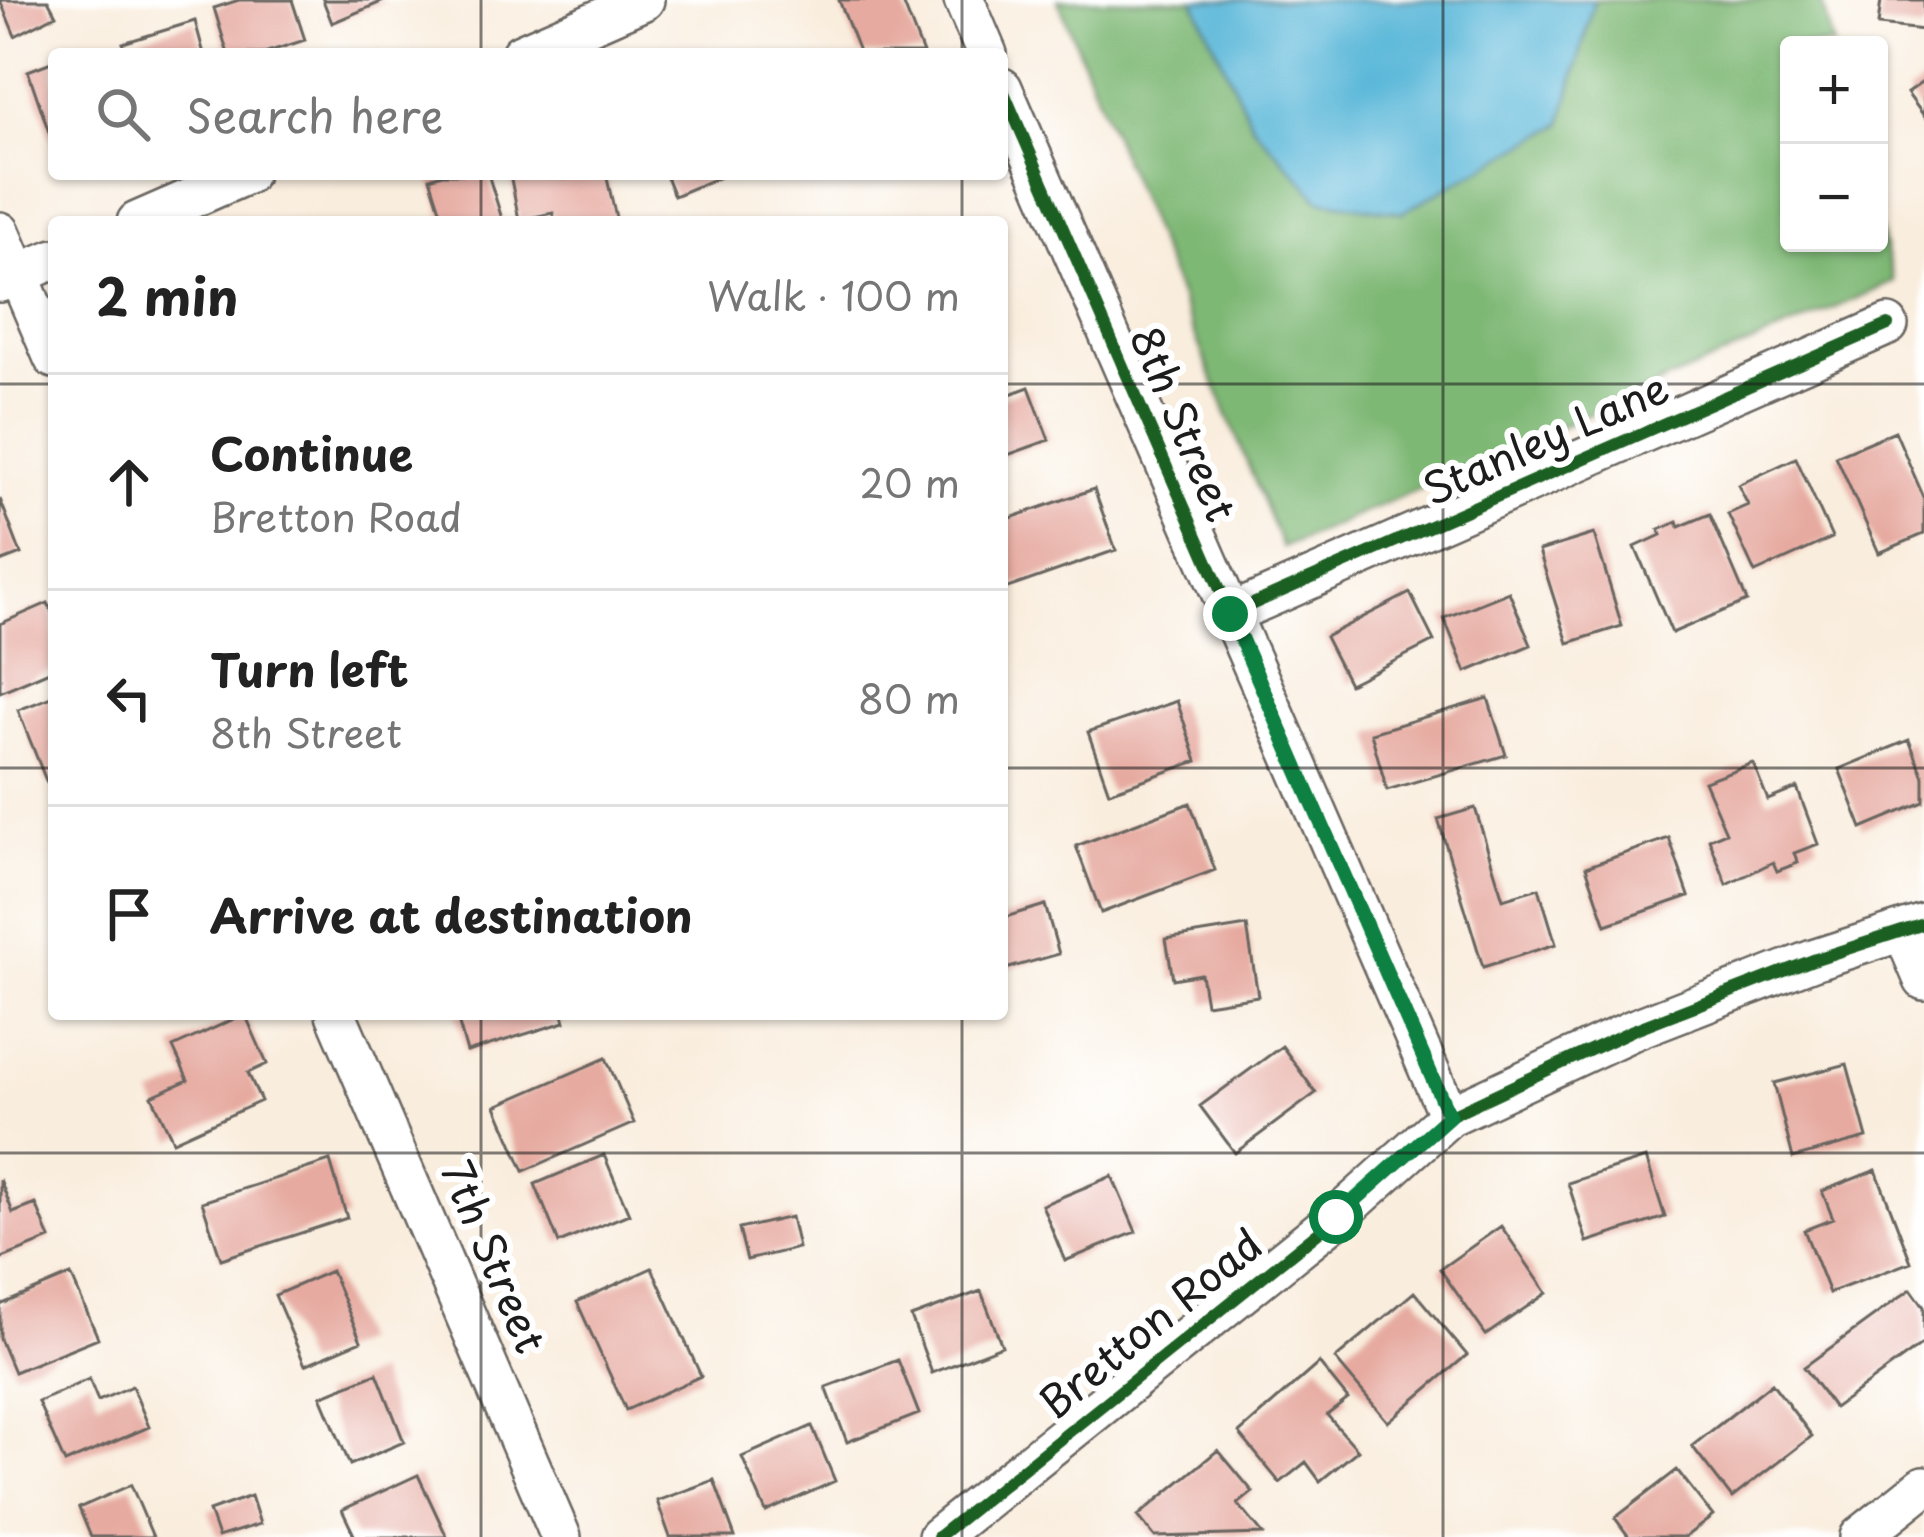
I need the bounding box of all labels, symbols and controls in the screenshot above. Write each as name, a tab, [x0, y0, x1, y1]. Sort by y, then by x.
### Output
map controls	[1780, 36, 1888, 252]
button: +	[1780, 36, 1888, 144]
search box	[48, 48, 1008, 180]
text: Search here	[186, 80, 443, 148]
icon: search	[90, 81, 156, 147]
button: −	[1780, 144, 1888, 252]
text: 2 min	[96, 256, 238, 333]
text: Walk · 100 m	[707, 265, 960, 324]
street label: 8th Street	[1116, 316, 1255, 530]
street label: Stanley Lane	[1412, 354, 1678, 519]
text: Continue	[210, 418, 413, 486]
icon: ahead	[96, 449, 162, 515]
text: 20 m	[859, 452, 960, 511]
text: Bretton Road	[210, 486, 462, 545]
route end	[1203, 587, 1257, 641]
text: Turn left	[210, 634, 409, 702]
icon: left	[96, 665, 162, 731]
text: 80 m	[858, 668, 960, 727]
text: 8th Street	[210, 702, 402, 761]
text: Arrive at destination	[210, 880, 693, 948]
icon: arrive	[96, 881, 162, 947]
street label: 7th Street	[427, 1150, 564, 1362]
route start	[1309, 1190, 1363, 1244]
street label: Bretton Road	[1024, 1212, 1275, 1432]

